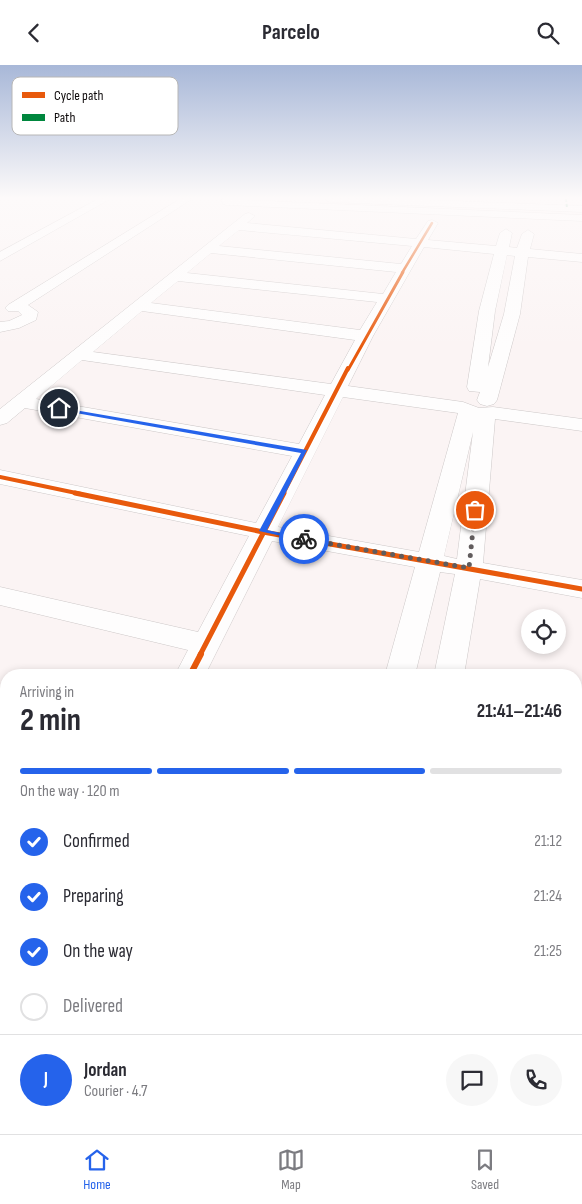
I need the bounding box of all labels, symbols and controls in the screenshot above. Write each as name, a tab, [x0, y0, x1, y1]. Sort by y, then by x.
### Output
icon: back	[20, 19, 48, 47]
text: Parcelo	[262, 19, 320, 46]
icon: search	[534, 19, 562, 47]
legend	[12, 77, 178, 135]
text: Cycle path	[54, 87, 104, 104]
text: Path	[54, 109, 75, 126]
pin	[38, 387, 80, 429]
icon: home	[45, 394, 73, 422]
pin	[454, 489, 496, 531]
icon: bag	[461, 496, 489, 524]
courier	[279, 514, 329, 564]
icon: bike	[290, 525, 318, 553]
map controls	[521, 609, 566, 654]
button: locate	[521, 609, 566, 654]
text: Arriving in	[20, 683, 74, 702]
text: 21:41–21:46	[477, 700, 562, 723]
text: 2 min	[20, 701, 81, 740]
text: On the way · 120 m	[20, 782, 119, 801]
icon: check	[20, 828, 48, 856]
text: Confirmed	[63, 830, 130, 853]
text: 21:12	[534, 832, 562, 851]
icon: check	[20, 883, 48, 911]
text: Preparing	[63, 885, 124, 908]
text: 21:24	[534, 887, 562, 906]
icon: check	[20, 938, 48, 966]
text: On the way	[63, 940, 133, 963]
text: 21:25	[534, 942, 562, 961]
text: Delivered	[63, 995, 123, 1018]
button: chat	[446, 1054, 498, 1106]
button: phone	[510, 1054, 562, 1106]
text: Jordan	[84, 1059, 127, 1082]
text: J	[44, 1068, 48, 1091]
text: Courier · 4.7	[84, 1082, 147, 1101]
tab: Home	[83, 1146, 111, 1193]
tab: Map	[277, 1146, 305, 1193]
tab: Saved	[471, 1146, 499, 1193]

